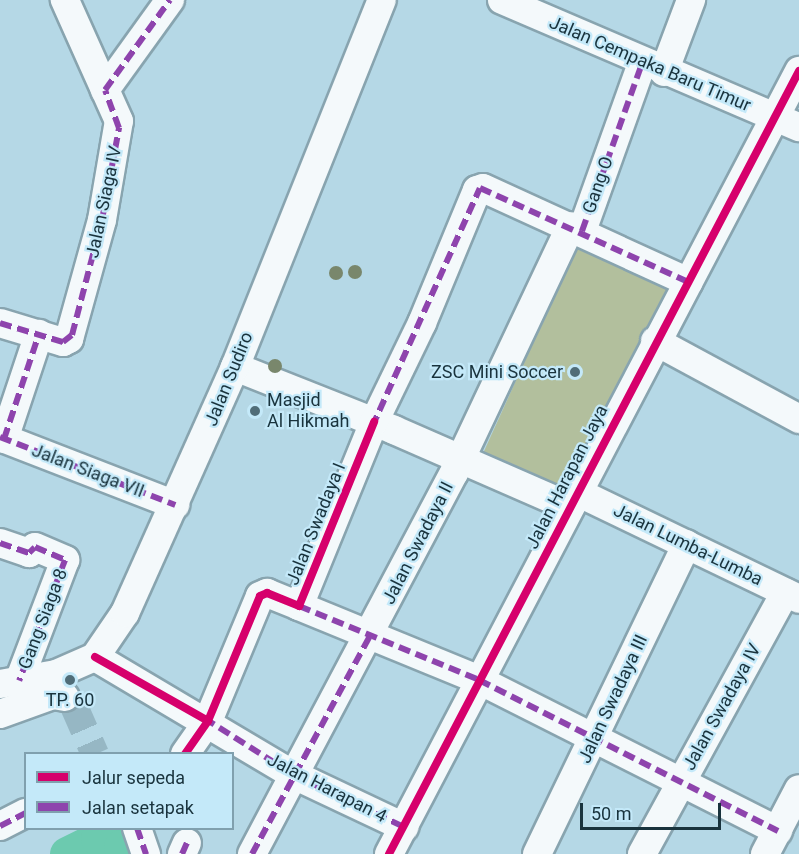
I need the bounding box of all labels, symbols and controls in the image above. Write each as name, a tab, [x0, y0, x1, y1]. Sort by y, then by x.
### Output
street label: Jalan Cempaka Baru Timur	[546, 12, 754, 116]
street label: Jalan Siaga IV	[82, 144, 126, 260]
street label: Gang O	[578, 154, 618, 216]
street label: Jalan Sudiro	[200, 329, 258, 429]
place label: ZSC Mini Soccer	[431, 361, 563, 383]
marker: ZSC Mini Soccer	[568, 365, 582, 379]
place label: Masjid Al Hikmah	[267, 390, 349, 432]
street label: Jalan Harapan Jaya	[521, 401, 613, 553]
marker: Masjid Al Hikmah	[248, 404, 262, 418]
street label: Jalan Siaga VII	[29, 440, 147, 502]
street label: Jalan Swadaya I	[282, 460, 350, 588]
street label: Jalan Swadaya II	[378, 478, 458, 608]
street label: Jalan Lumba-Lumba	[610, 500, 766, 590]
street label: Gang Siaga 8	[14, 566, 72, 672]
street label: Jalan Swadaya III	[574, 631, 652, 767]
street label: Jalan Swadaya IV	[678, 640, 766, 774]
marker: TP. 60	[63, 673, 77, 687]
place label: TP. 60	[46, 689, 94, 711]
street label: Jalan Harapan 4	[264, 749, 390, 827]
legend	[24, 752, 234, 830]
text: Jalur sepeda	[82, 767, 185, 788]
scale bar	[583, 791, 724, 829]
text: Jalan setapak	[82, 797, 194, 818]
text: 50 m	[591, 803, 631, 824]

